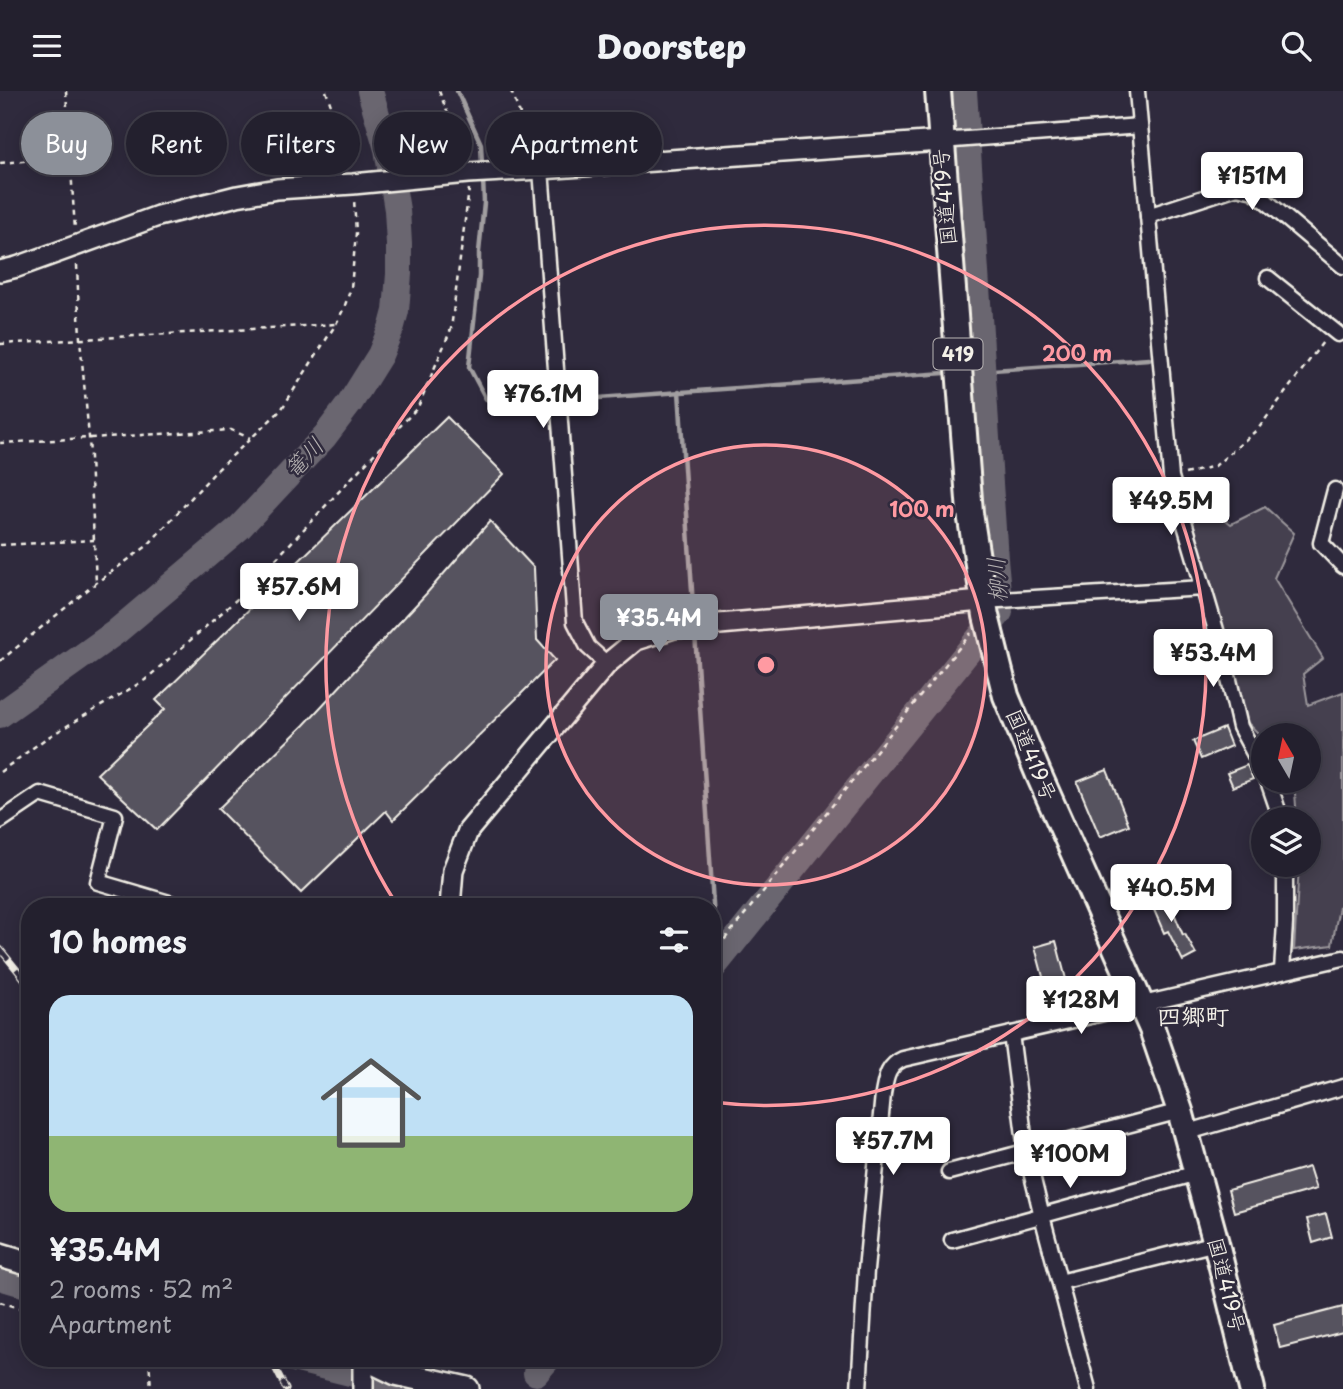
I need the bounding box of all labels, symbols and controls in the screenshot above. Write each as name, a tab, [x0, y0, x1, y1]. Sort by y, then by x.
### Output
text: Doorstep	[597, 22, 746, 70]
icon: menu	[28, 27, 66, 65]
icon: search	[1277, 27, 1315, 65]
chip: Buy	[21, 112, 112, 175]
chip: Rent	[126, 112, 227, 175]
chip: Filters	[241, 112, 360, 175]
chip: New	[374, 112, 472, 175]
chip: Apartment	[486, 112, 662, 175]
street label: 国道419号	[923, 147, 963, 247]
pin: ¥151M	[1203, 152, 1301, 212]
text: ¥151M	[1217, 157, 1287, 192]
text: 200 m	[1042, 336, 1112, 368]
road number: 419	[934, 338, 982, 369]
pin: ¥76.1M	[486, 371, 600, 430]
text: ¥76.1M	[503, 375, 583, 410]
water label: 篭川	[274, 428, 331, 486]
pin: ¥49.5M	[1114, 477, 1228, 537]
text: ¥49.5M	[1129, 482, 1213, 517]
text: 100 m	[889, 492, 955, 524]
water label: 柳川	[977, 556, 1014, 604]
pin: ¥57.6M	[242, 563, 356, 623]
text: ¥57.6M	[256, 568, 342, 603]
pin: ¥35.4M	[602, 595, 716, 654]
text: ¥35.4M	[616, 599, 702, 634]
pin: ¥53.4M	[1156, 629, 1270, 689]
text: ¥53.4M	[1170, 634, 1256, 669]
centre of rings	[754, 653, 778, 677]
street label: 国道419号	[999, 703, 1067, 805]
north arrow	[1251, 723, 1321, 793]
map controls	[1251, 723, 1321, 877]
button: layers	[1251, 807, 1321, 877]
pin: ¥40.5M	[1114, 865, 1228, 924]
text: ¥40.5M	[1126, 869, 1216, 904]
text: 10 homes	[49, 918, 187, 963]
icon: filters	[655, 921, 693, 959]
pin: ¥128M	[1032, 977, 1130, 1036]
text: ¥128M	[1042, 981, 1120, 1016]
district label: 四郷町	[1157, 997, 1229, 1033]
icon: home	[308, 1040, 434, 1166]
pin: ¥57.7M	[836, 1117, 950, 1177]
text: ¥57.7M	[852, 1122, 934, 1157]
pin: ¥100M	[1021, 1131, 1119, 1190]
text: ¥100M	[1030, 1135, 1110, 1170]
text: ¥35.4M	[49, 1226, 161, 1271]
street label: 国道419号	[1201, 1233, 1255, 1336]
text: 2 rooms · 52 m²	[49, 1271, 233, 1306]
text: Apartment	[49, 1306, 172, 1341]

